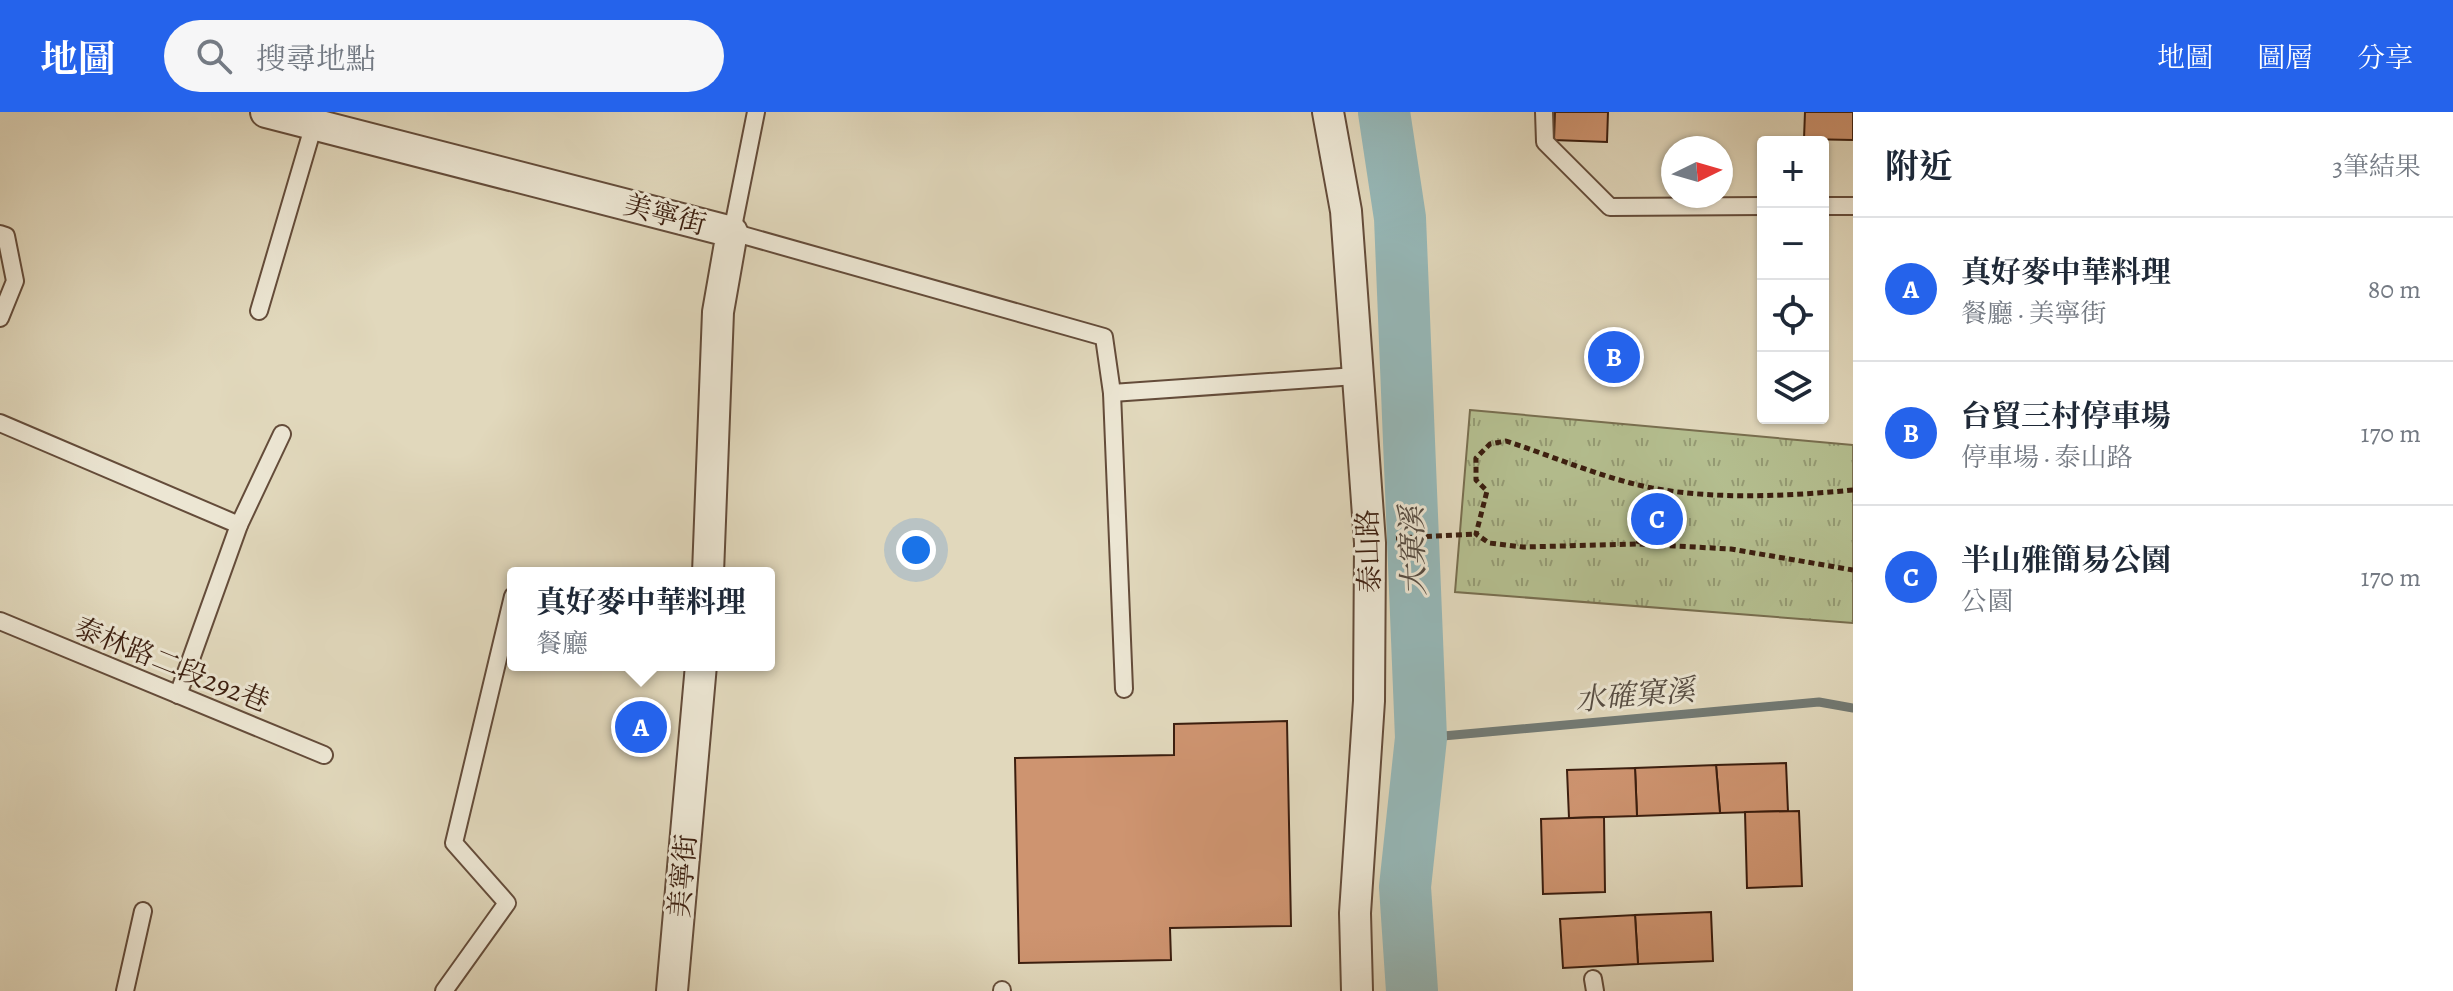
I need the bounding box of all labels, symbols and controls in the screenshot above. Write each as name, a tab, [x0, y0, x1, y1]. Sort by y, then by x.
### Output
search box	[164, 20, 724, 92]
text: 地圖	[40, 33, 116, 85]
icon: search	[192, 34, 236, 78]
text: 搜尋地點	[256, 39, 376, 79]
text: 地圖	[2157, 39, 2213, 77]
text: 圖層	[2257, 39, 2313, 77]
text: 分享	[2357, 39, 2413, 77]
north arrow	[1661, 136, 1733, 208]
map controls	[1757, 136, 1829, 424]
button: +	[1757, 136, 1829, 208]
text: 附近	[1885, 143, 1953, 190]
text: 3筆結果	[2332, 149, 2421, 184]
street label: 美寧街	[619, 186, 710, 244]
button: −	[1757, 208, 1829, 280]
text: 真好麥中華料理	[1961, 252, 2171, 292]
text: A	[1903, 272, 1919, 307]
text: 80 m	[2368, 272, 2421, 307]
button: locate	[1757, 280, 1829, 352]
text: 餐廳 · 美寧街	[1961, 296, 2106, 331]
pin: B	[1588, 327, 1640, 387]
button: layers	[1757, 352, 1829, 424]
text: 台貿三村停車場	[1961, 396, 2171, 436]
text: B	[1903, 416, 1919, 451]
text: 170 m	[2361, 416, 2421, 451]
text: 停車場 · 泰山路	[1961, 440, 2132, 475]
pin: C	[1631, 489, 1683, 549]
water label: 大窠溪	[1391, 502, 1435, 597]
street label: 泰山路	[1349, 508, 1389, 594]
your location	[896, 530, 936, 570]
text: 半山雅簡易公園	[1961, 540, 2171, 580]
text: C	[1903, 560, 1919, 595]
text: 170 m	[2361, 560, 2421, 595]
popup	[507, 567, 775, 671]
text: 真好麥中華料理	[536, 582, 746, 622]
text: 公園	[1961, 584, 2013, 619]
street label: 泰林路二段292巷	[68, 608, 275, 721]
text: 餐廳	[536, 626, 588, 661]
water label: 水確窠溪	[1573, 670, 1700, 720]
pin: A	[615, 697, 667, 757]
street label: 美寧街	[660, 833, 706, 920]

